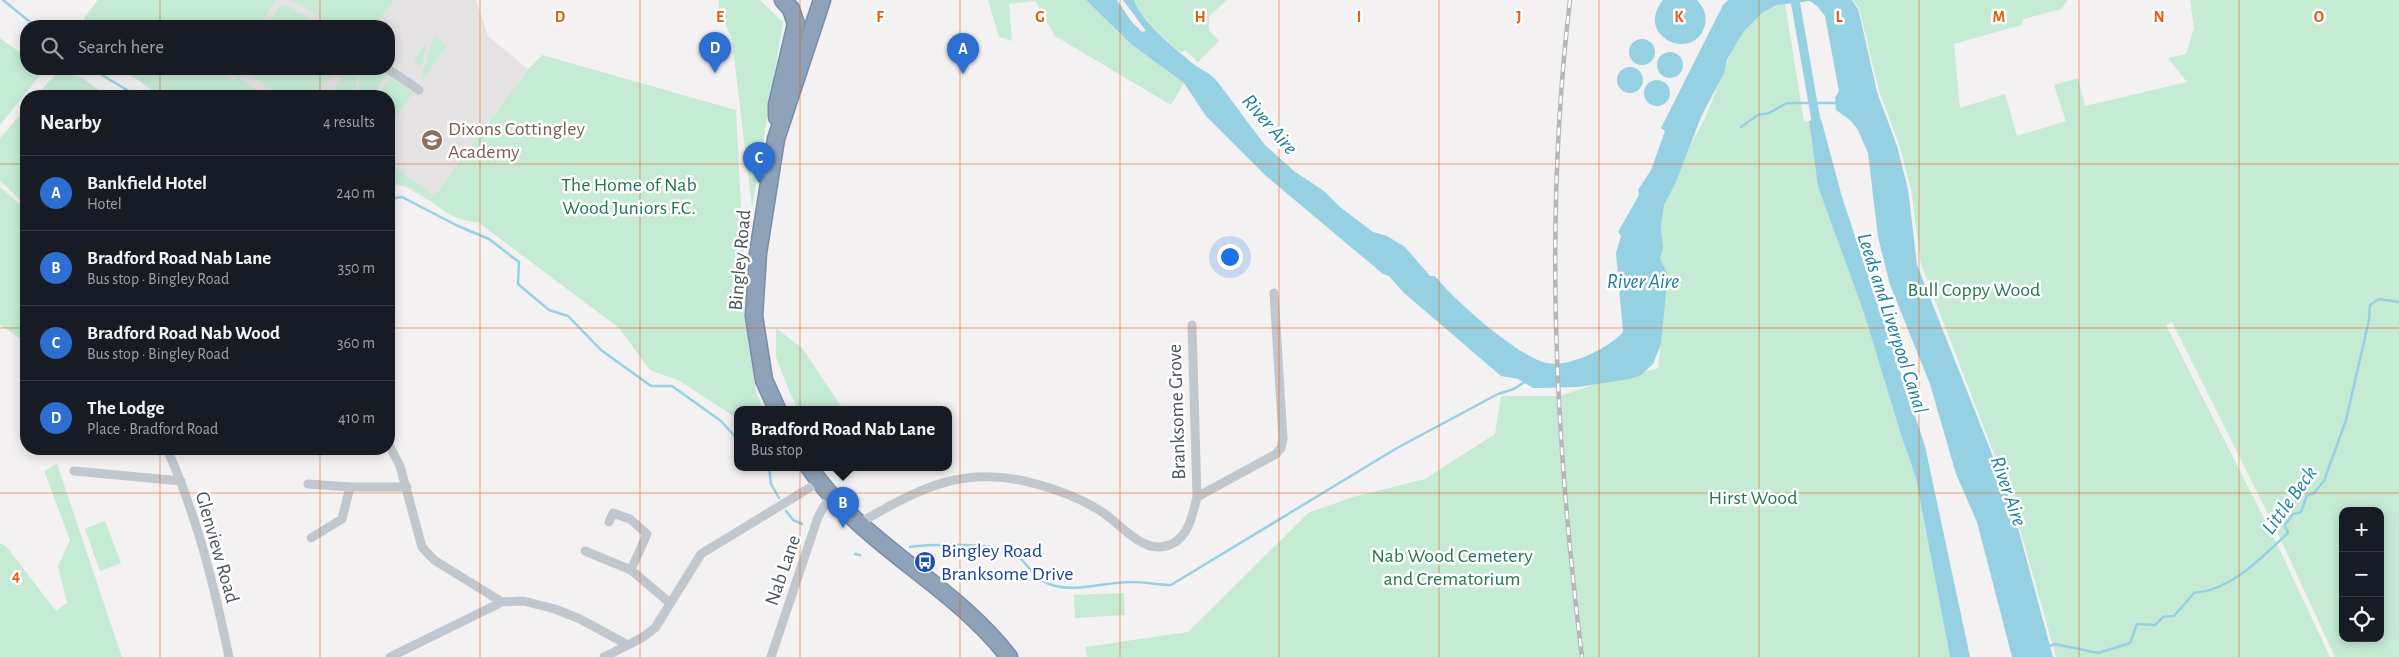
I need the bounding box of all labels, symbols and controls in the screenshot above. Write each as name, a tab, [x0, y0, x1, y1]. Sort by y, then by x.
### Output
text: D	[555, 9, 566, 25]
text: E	[716, 9, 724, 25]
text: F	[876, 9, 884, 25]
text: G	[1035, 9, 1045, 25]
text: H	[1194, 9, 1206, 25]
text: I	[1357, 9, 1361, 25]
text: J	[1516, 9, 1522, 25]
text: K	[1674, 9, 1684, 25]
text: L	[1836, 9, 1843, 25]
text: M	[1993, 9, 2005, 25]
text: N	[2153, 9, 2165, 25]
text: O	[2314, 9, 2324, 25]
search box	[20, 20, 395, 75]
pin: D	[699, 32, 731, 73]
pin: A	[947, 33, 979, 74]
icon: search	[38, 34, 66, 62]
text: Search here	[78, 38, 164, 57]
water label: River Aire	[1238, 90, 1301, 159]
text: Nearby	[40, 112, 101, 133]
text: 4 results	[323, 114, 375, 130]
place label: Dixons Cottingley Academy	[448, 119, 585, 162]
school or university icon: Dixons Cottingley Academy	[420, 128, 444, 152]
pin: C	[743, 142, 775, 183]
text: Bankfield Hotel	[87, 174, 207, 193]
park label: The Home of Nab Wood Juniors F.C.	[561, 175, 697, 218]
text: A	[51, 185, 61, 201]
text: 240 m	[336, 185, 375, 201]
text: Hotel	[87, 196, 122, 212]
street label: Bingley Road	[726, 209, 754, 311]
water label: Leeds and Liverpool Canal	[1852, 230, 1932, 416]
your location	[1217, 244, 1243, 270]
text: Bradford Road Nab Lane	[87, 249, 271, 268]
text: B	[51, 260, 61, 276]
text: 350 m	[338, 260, 375, 276]
text: Bus stop · Bingley Road	[87, 271, 229, 287]
water label: River Aire	[1607, 271, 1679, 292]
park label: Bull Coppy Wood	[1908, 280, 2040, 300]
text: Bradford Road Nab Wood	[87, 324, 280, 343]
text: C	[52, 335, 60, 351]
text: 360 m	[337, 335, 375, 351]
street label: Branksome Grove	[1165, 344, 1189, 480]
text: Bus stop · Bingley Road	[87, 346, 229, 362]
text: The Lodge	[87, 399, 164, 418]
popup	[734, 406, 952, 471]
text: D	[51, 410, 61, 426]
text: 410 m	[338, 410, 375, 426]
text: Bradford Road Nab Lane	[751, 420, 935, 439]
text: Place · Bradford Road	[87, 421, 218, 437]
text: Bus stop	[751, 442, 803, 458]
water label: River Aire	[1987, 453, 2030, 529]
water label: Little Beck	[2258, 462, 2321, 538]
pin: B	[827, 487, 859, 528]
park label: Hirst Wood	[1708, 488, 1798, 508]
street label: Glenview Road	[192, 489, 242, 605]
map controls	[2339, 507, 2384, 642]
button: +	[2339, 507, 2384, 552]
street label: Nab Lane	[762, 533, 804, 608]
place label: Bingley Road Branksome Drive	[941, 541, 1073, 584]
park label: Nab Wood Cemetery and Crematorium	[1371, 546, 1533, 589]
bus stop icon: Bingley Road Branksome Drive	[913, 550, 937, 574]
button: −	[2339, 552, 2384, 597]
text: 4	[12, 568, 20, 584]
button: locate	[2339, 597, 2384, 642]

